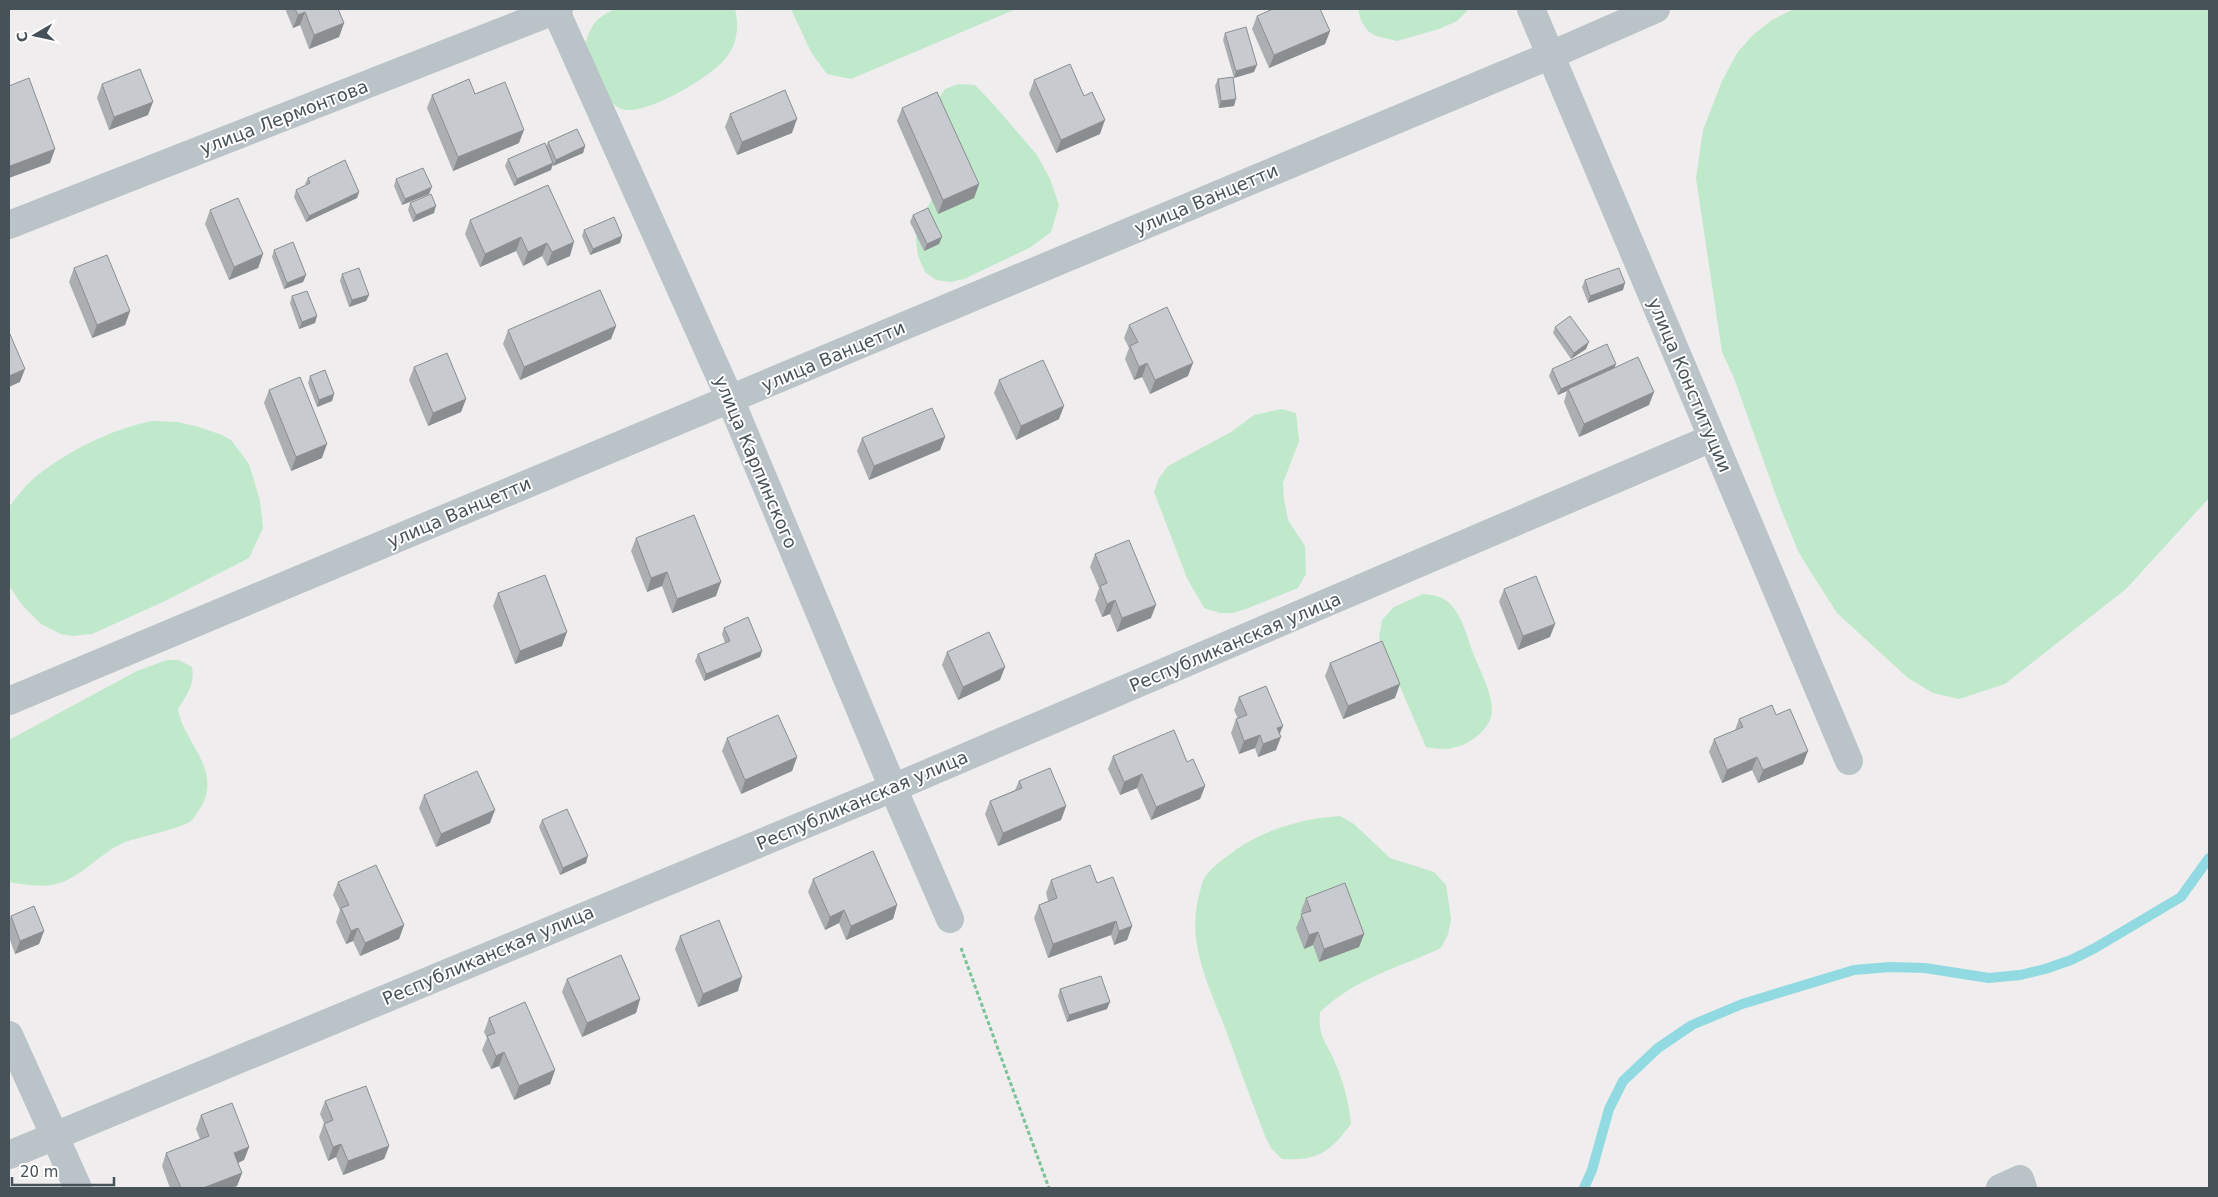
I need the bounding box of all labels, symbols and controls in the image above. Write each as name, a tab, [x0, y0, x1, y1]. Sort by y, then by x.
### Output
north arrow	[10, 10, 60, 60]
text: С	[13, 31, 31, 43]
street label: улица Лермонтова	[197, 75, 371, 159]
street label: улица Ванцетти	[1131, 159, 1281, 239]
street label: улица Конституции	[1644, 295, 1736, 475]
street label: улица Ванцетти	[758, 316, 908, 396]
street label: улица Карпинского	[710, 372, 802, 552]
street label: улица Ванцетти	[384, 472, 534, 552]
street label: Республиканская улица	[1126, 588, 1344, 696]
street label: Республиканская улица	[753, 746, 971, 854]
street label: Республиканская улица	[379, 901, 597, 1009]
scale bar	[12, 1154, 115, 1186]
text: 20 m	[20, 1163, 58, 1181]

